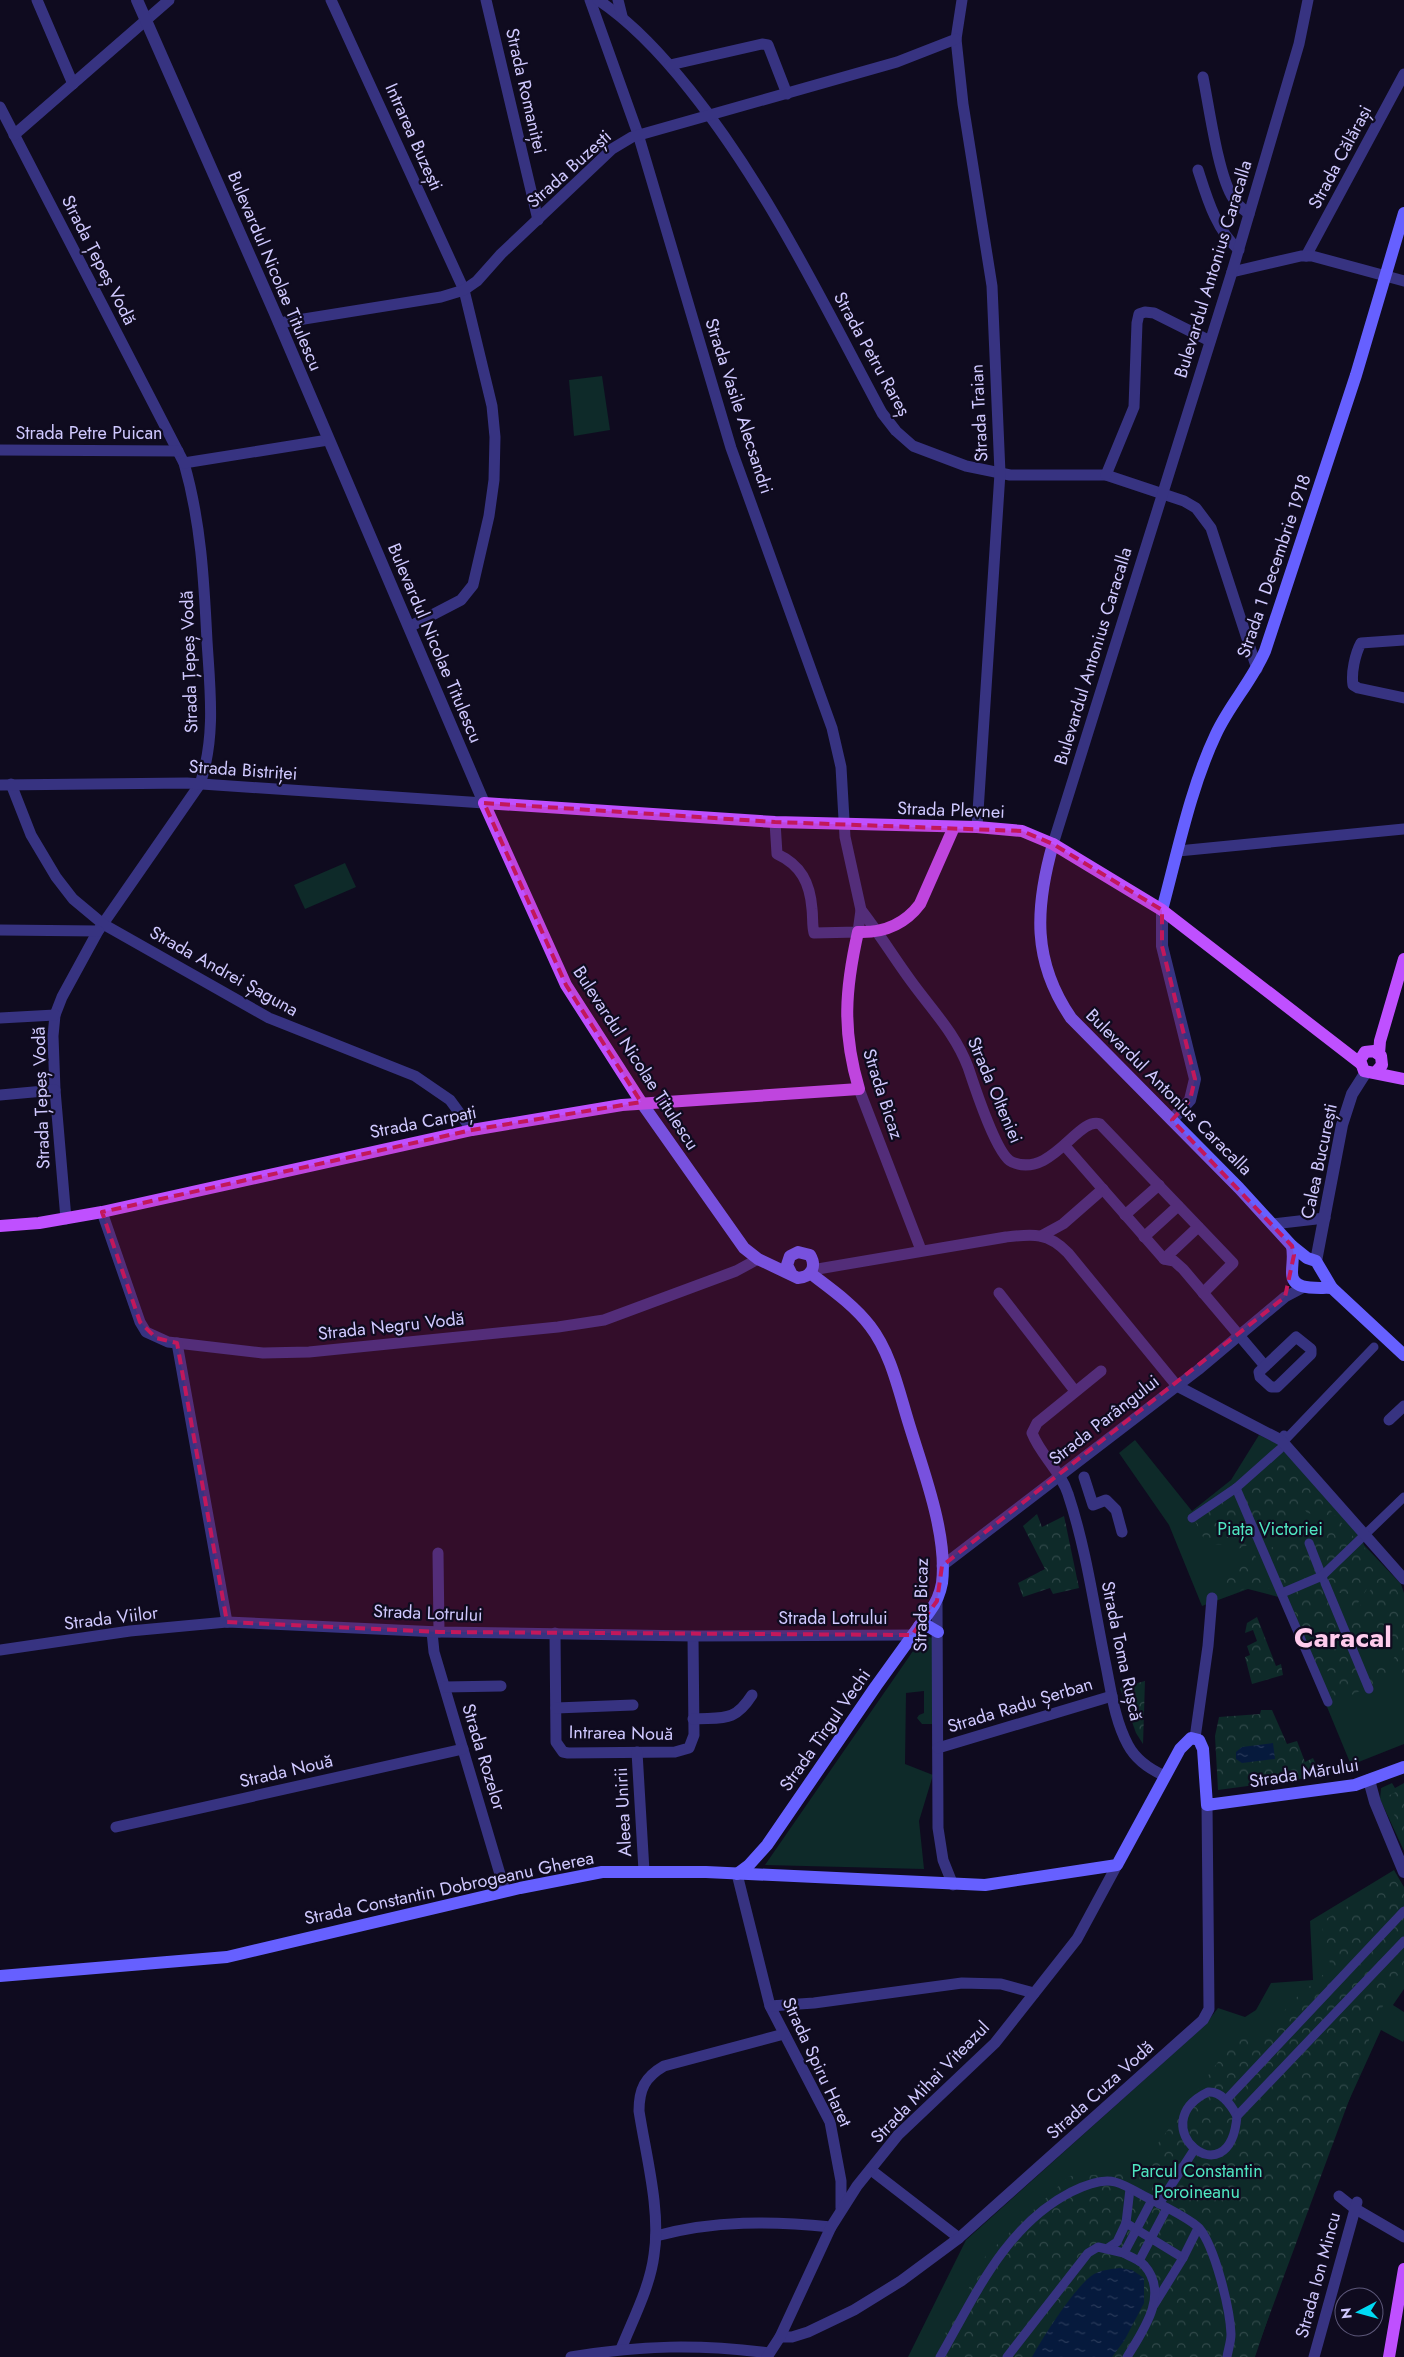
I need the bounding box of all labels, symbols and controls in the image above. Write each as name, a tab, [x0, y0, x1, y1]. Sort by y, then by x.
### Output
street label: Strada Romaniței	[499, 26, 553, 156]
street label: Intrarea Buzești	[379, 79, 449, 195]
street label: Strada Călărași	[1302, 101, 1378, 213]
street label: Strada Buzești	[521, 124, 617, 214]
street label: Bulevardul Antonius Caracalla	[1167, 157, 1259, 381]
street label: Bulevardul Nicolae Titulescu	[221, 167, 329, 375]
street label: Strada Țepeș Vodă	[55, 191, 143, 329]
street label: Strada Petru Rareș	[827, 287, 917, 421]
street label: Strada Vasile Alecsandri	[698, 315, 780, 497]
street label: Strada Traian	[963, 363, 995, 463]
street label: Strada Petre Puican	[15, 420, 163, 446]
street label: Strada 1 Decembrie 1918	[1230, 471, 1318, 661]
street label: Bulevardul Nicolae Titulescu	[381, 539, 489, 747]
street label: Bulevardul Antonius Caracalla	[1047, 544, 1139, 768]
street label: Strada Țepeș Vodă	[174, 590, 204, 734]
street label: Strada Bistriței	[188, 753, 298, 787]
street label: Strada Plevnei	[897, 795, 1005, 825]
street label: Strada Andrei Șaguna	[145, 919, 303, 1023]
street label: Bulevardul Nicolae Titulescu	[567, 961, 705, 1155]
street label: Bulevardul Antonius Caracalla	[1080, 1003, 1258, 1181]
street label: Strada Țepeș Vodă	[26, 1026, 56, 1170]
street label: Strada Olteniei	[961, 1033, 1029, 1147]
street label: Strada Bicaz	[856, 1045, 910, 1143]
street label: Strada Carpați	[367, 1099, 479, 1145]
street label: Calea București	[1294, 1101, 1344, 1221]
street label: Strada Negru Vodă	[316, 1305, 466, 1347]
street label: Strada Parângului	[1043, 1369, 1165, 1471]
park label: Piața Victoriei	[1217, 1516, 1323, 1542]
street label: Strada Bicaz	[907, 1557, 935, 1652]
street label: Strada Toma Rușcă	[1095, 1579, 1149, 1723]
street label: Strada Lotrului	[373, 1598, 483, 1628]
street label: Strada Viilor	[62, 1599, 160, 1637]
street label: Strada Lotrului	[778, 1605, 888, 1631]
district label: Caracal	[1294, 1617, 1392, 1658]
street label: Strada Tîrgul Vechi	[773, 1664, 877, 1796]
street label: Strada Radu Șerban	[944, 1671, 1096, 1739]
street label: Strada Rozelor	[455, 1700, 513, 1814]
street label: Intrarea Nouă	[569, 1719, 673, 1747]
street label: Strada Nouă	[237, 1748, 335, 1794]
street label: Strada Mărului	[1247, 1752, 1361, 1794]
street label: Aleea Unirii	[608, 1767, 638, 1857]
street label: Strada Constantin Dobrogeanu Gherea	[302, 1845, 596, 1931]
street label: Strada Spiru Haret	[776, 1993, 859, 2132]
street label: Strada Mihai Viteazul	[865, 2015, 995, 2149]
street label: Strada Cuza Vodă	[1041, 2035, 1159, 2145]
park label: Parcul Constantin Poroineanu	[1131, 2158, 1263, 2205]
street label: Strada Ion Mincu	[1289, 2209, 1347, 2341]
north arrow	[1334, 2287, 1384, 2337]
text: N	[1336, 2307, 1357, 2320]

